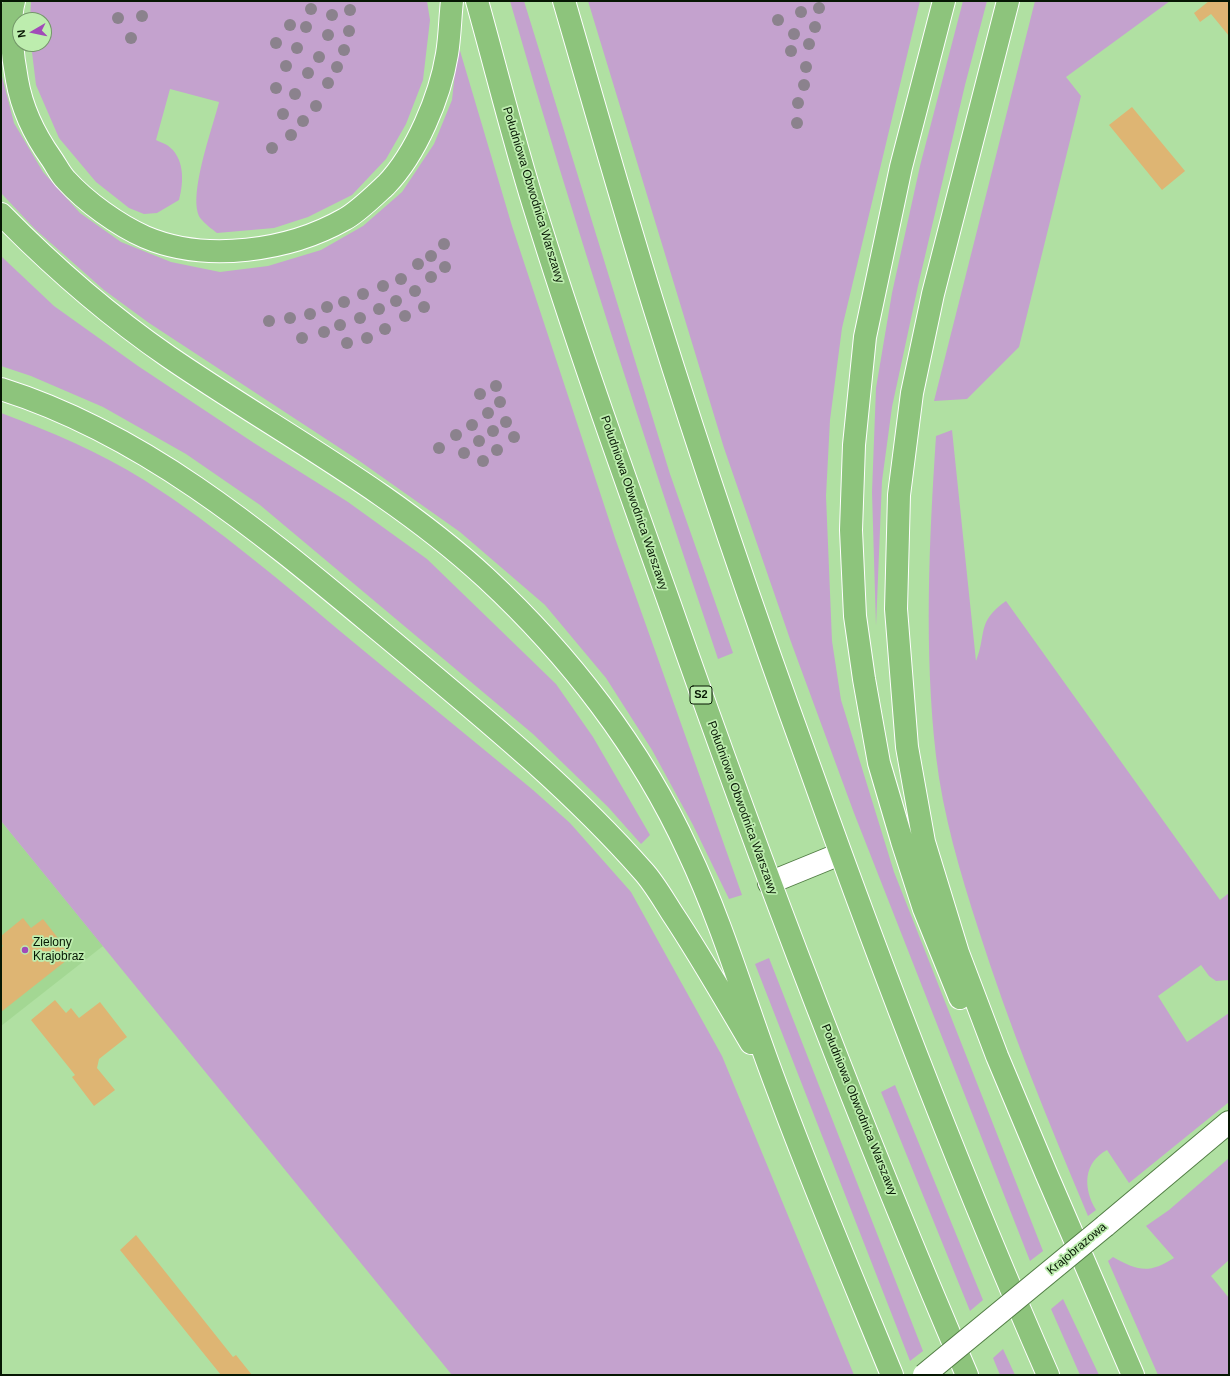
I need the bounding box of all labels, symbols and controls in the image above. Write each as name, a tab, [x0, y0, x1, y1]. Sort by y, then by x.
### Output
north arrow	[12, 12, 52, 52]
text: N	[15, 29, 28, 39]
street label: Południowa Obwodnica Warszawy	[499, 105, 567, 285]
street label: Południowa Obwodnica Warszawy	[597, 414, 671, 592]
road number: S2	[690, 686, 712, 704]
street label: Południowa Obwodnica Warszawy	[704, 719, 780, 897]
place label: Zielony Krajobraz	[33, 936, 84, 964]
marker: Zielony Krajobraz	[20, 945, 30, 955]
street label: Południowa Obwodnica Warszawy	[818, 1022, 900, 1198]
street label: Krajobrazowa	[1044, 1220, 1110, 1278]

